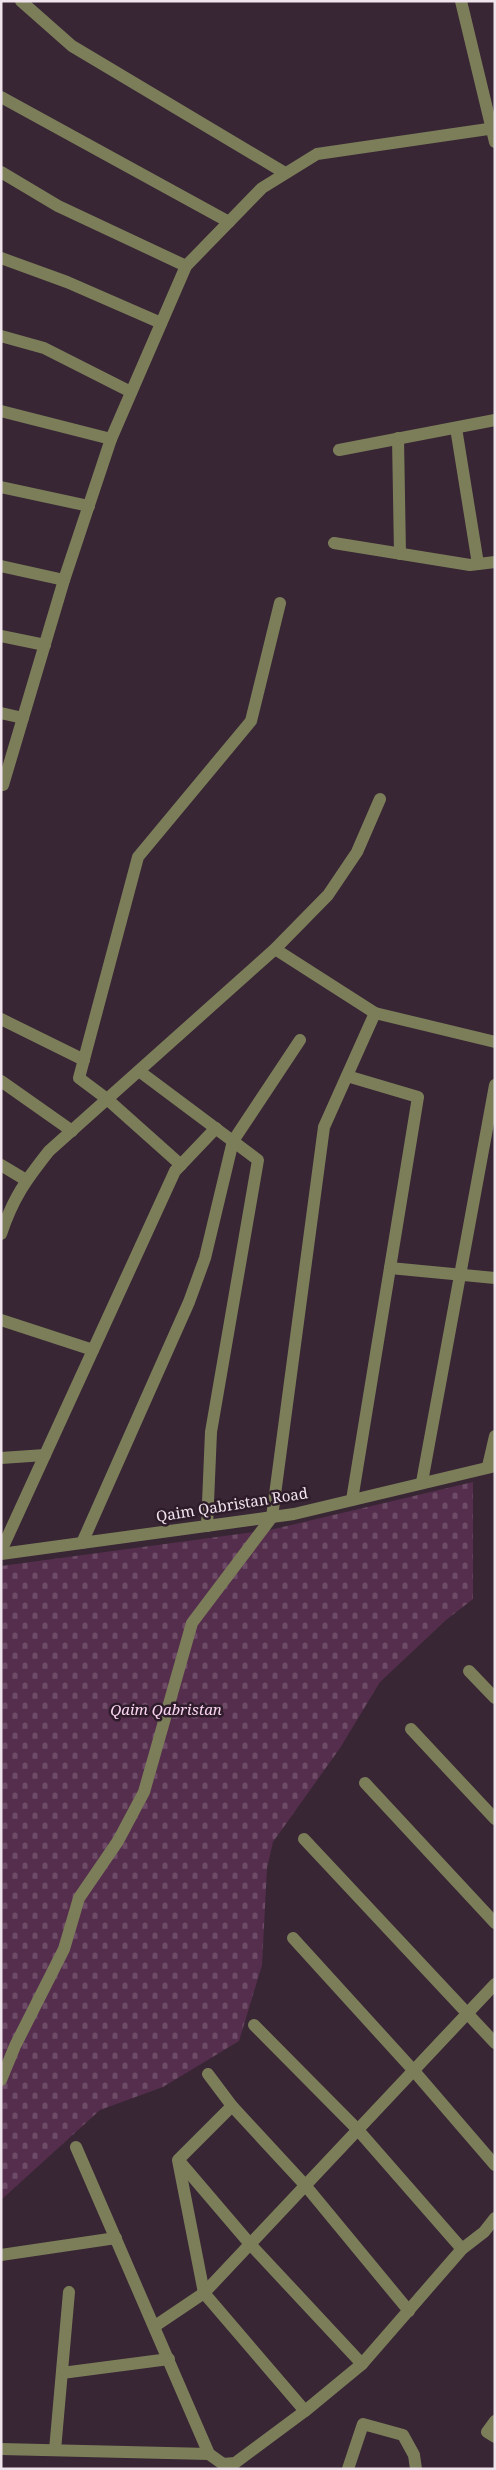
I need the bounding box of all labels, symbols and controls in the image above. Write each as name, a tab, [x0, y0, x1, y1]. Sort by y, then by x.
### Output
street label: Qaim Qabristan Road	[155, 1482, 309, 1526]
park label: Qaim Qabristan	[110, 1699, 222, 1719]

